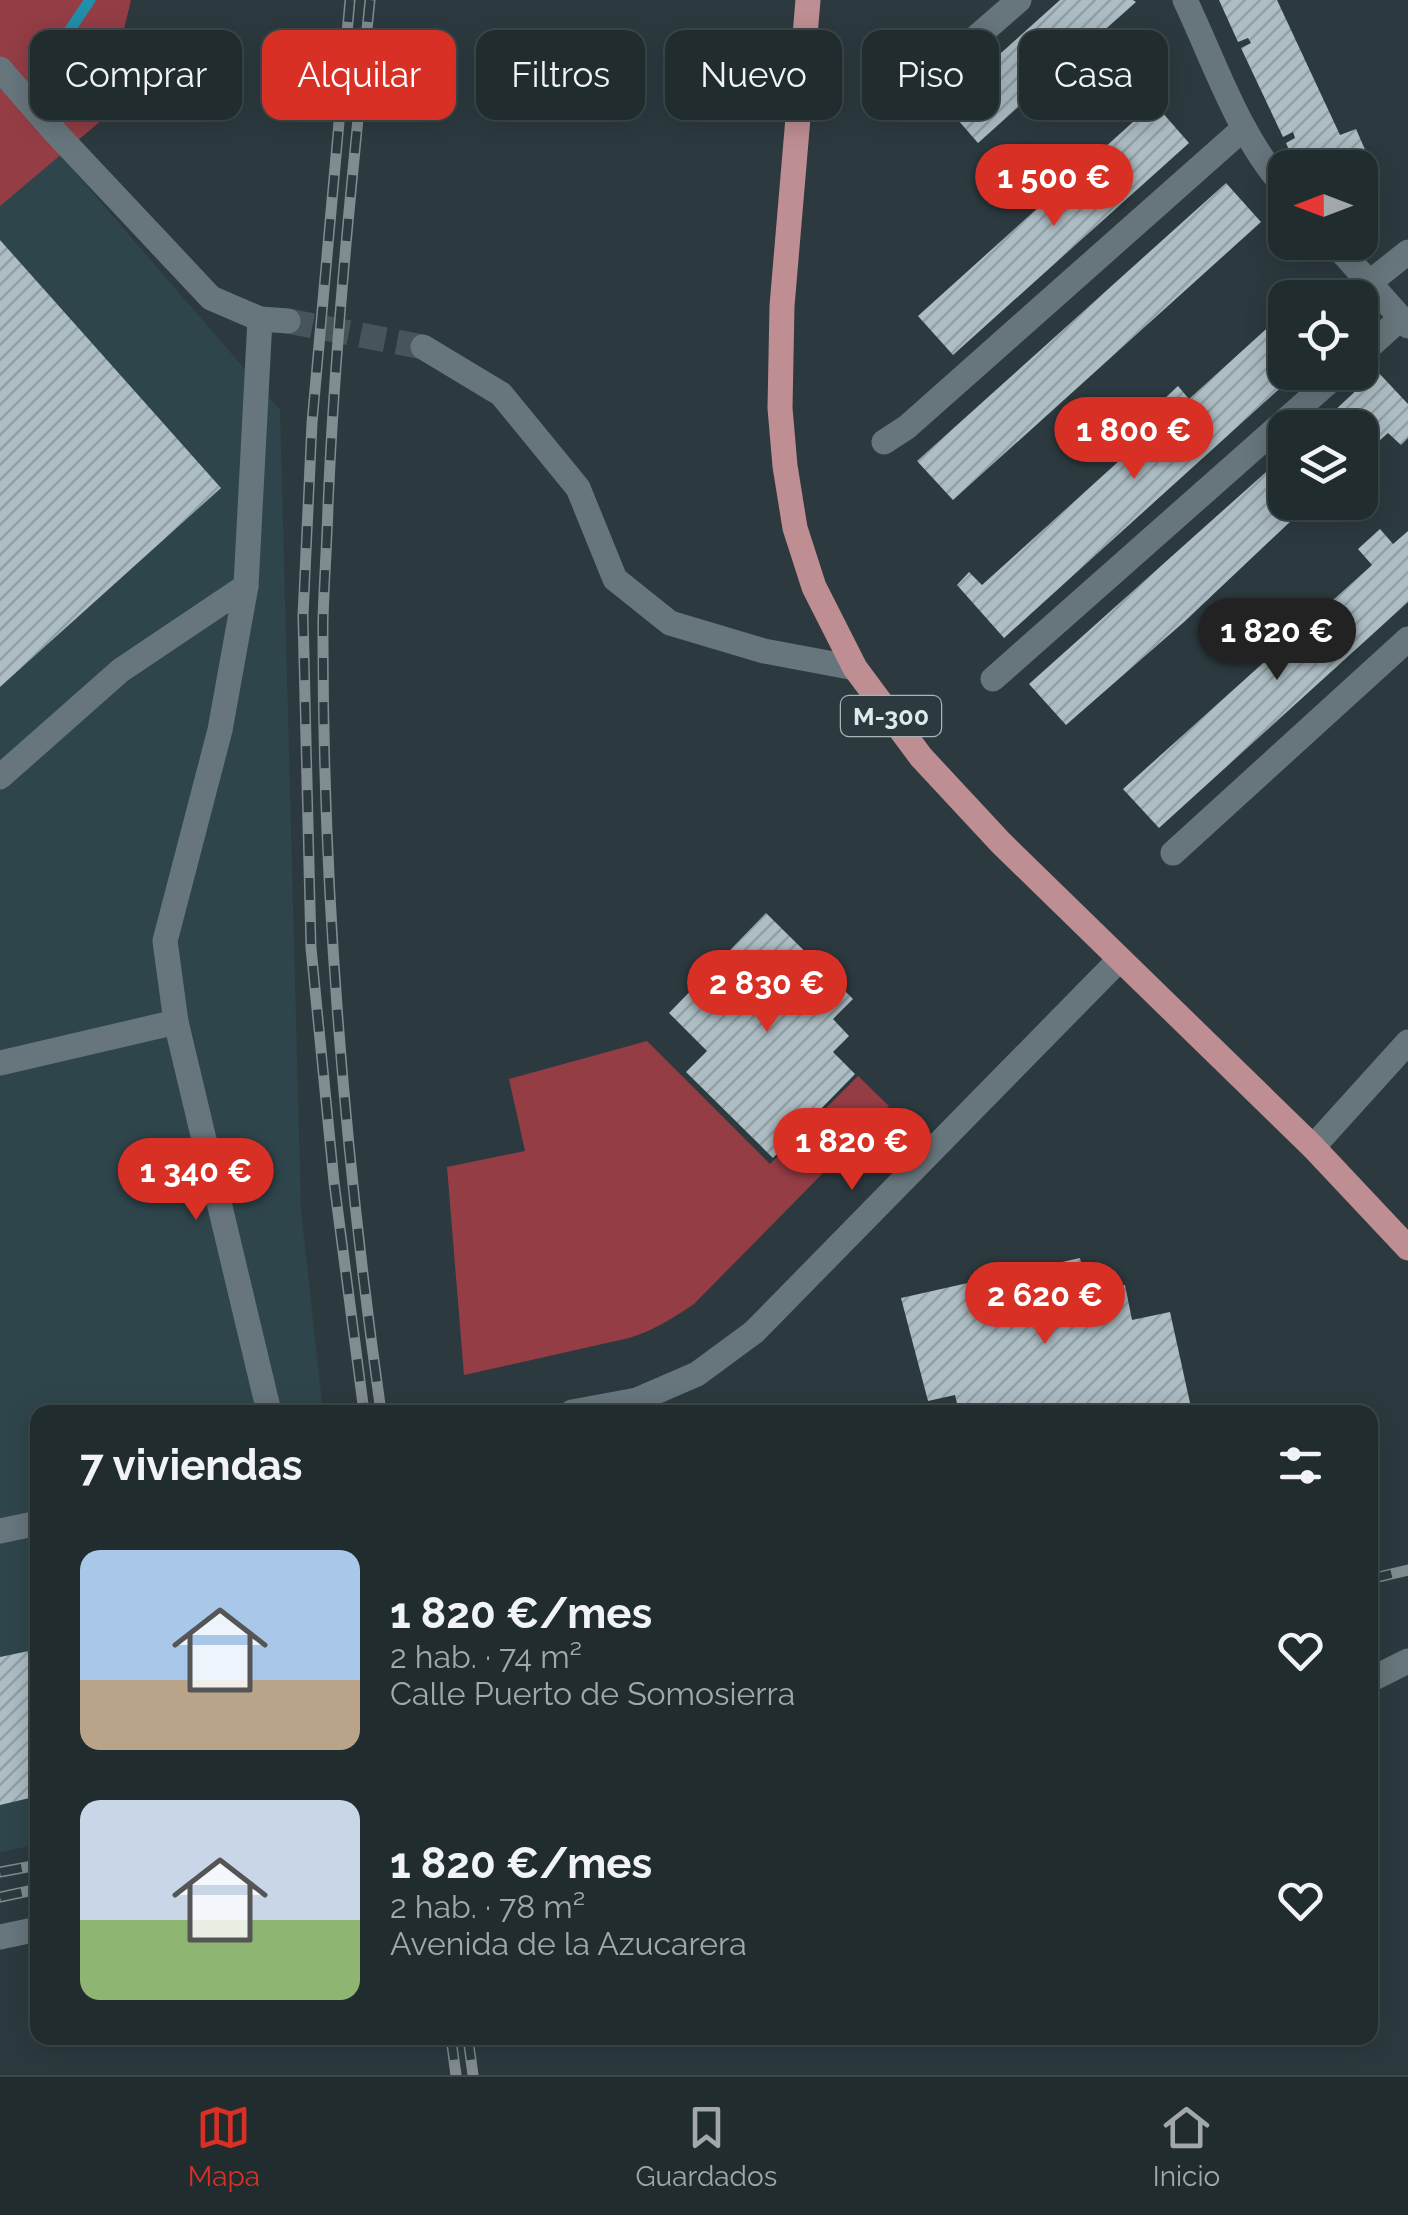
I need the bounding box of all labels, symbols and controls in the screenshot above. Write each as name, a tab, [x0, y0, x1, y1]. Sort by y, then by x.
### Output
chip: Comprar	[30, 30, 242, 120]
chip: Alquilar	[262, 30, 456, 120]
chip: Filtros	[476, 30, 645, 120]
chip: Nuevo	[665, 30, 842, 120]
chip: Piso	[862, 30, 999, 120]
chip: Casa	[1019, 30, 1168, 120]
pin: 1 500 €	[962, 144, 1146, 229]
north arrow	[1268, 150, 1378, 260]
map controls	[1268, 150, 1378, 520]
text: 1 500 €	[997, 158, 1111, 195]
button: locate	[1268, 280, 1378, 390]
pin: 1 800 €	[1042, 397, 1226, 482]
button: layers	[1268, 410, 1378, 520]
text: 1 800 €	[1076, 411, 1192, 448]
pin: 1 820 €	[1185, 598, 1369, 683]
text: 1 820 €	[1220, 612, 1334, 649]
road number: M-300	[841, 696, 941, 736]
pin: 2 830 €	[675, 950, 859, 1035]
text: 2 830 €	[709, 964, 825, 1001]
pin: 1 820 €	[760, 1108, 944, 1193]
text: 1 820 €	[795, 1122, 909, 1159]
pin: 1 340 €	[104, 1138, 288, 1223]
text: 1 340 €	[140, 1152, 252, 1189]
pin: 2 620 €	[953, 1262, 1137, 1347]
text: 2 620 €	[987, 1276, 1103, 1313]
icon: filters	[1273, 1438, 1328, 1493]
text: 7 viviendas	[80, 1441, 303, 1490]
text: 1 820 €/mes	[390, 1589, 652, 1638]
icon: home	[160, 1590, 280, 1710]
icon: heart	[1273, 1623, 1328, 1678]
text: 2 hab. · 74 m²	[390, 1638, 582, 1675]
text: Calle Puerto de Somosierra	[390, 1675, 795, 1712]
text: 1 820 €/mes	[390, 1839, 652, 1888]
icon: home	[160, 1840, 280, 1960]
icon: heart	[1273, 1873, 1328, 1928]
text: 2 hab. · 78 m²	[390, 1888, 585, 1925]
text: Avenida de la Azucarera	[390, 1925, 747, 1962]
tab: Mapa	[188, 2100, 260, 2193]
tab: Guardados	[636, 2100, 777, 2193]
tab: Inicio	[1153, 2100, 1220, 2193]

